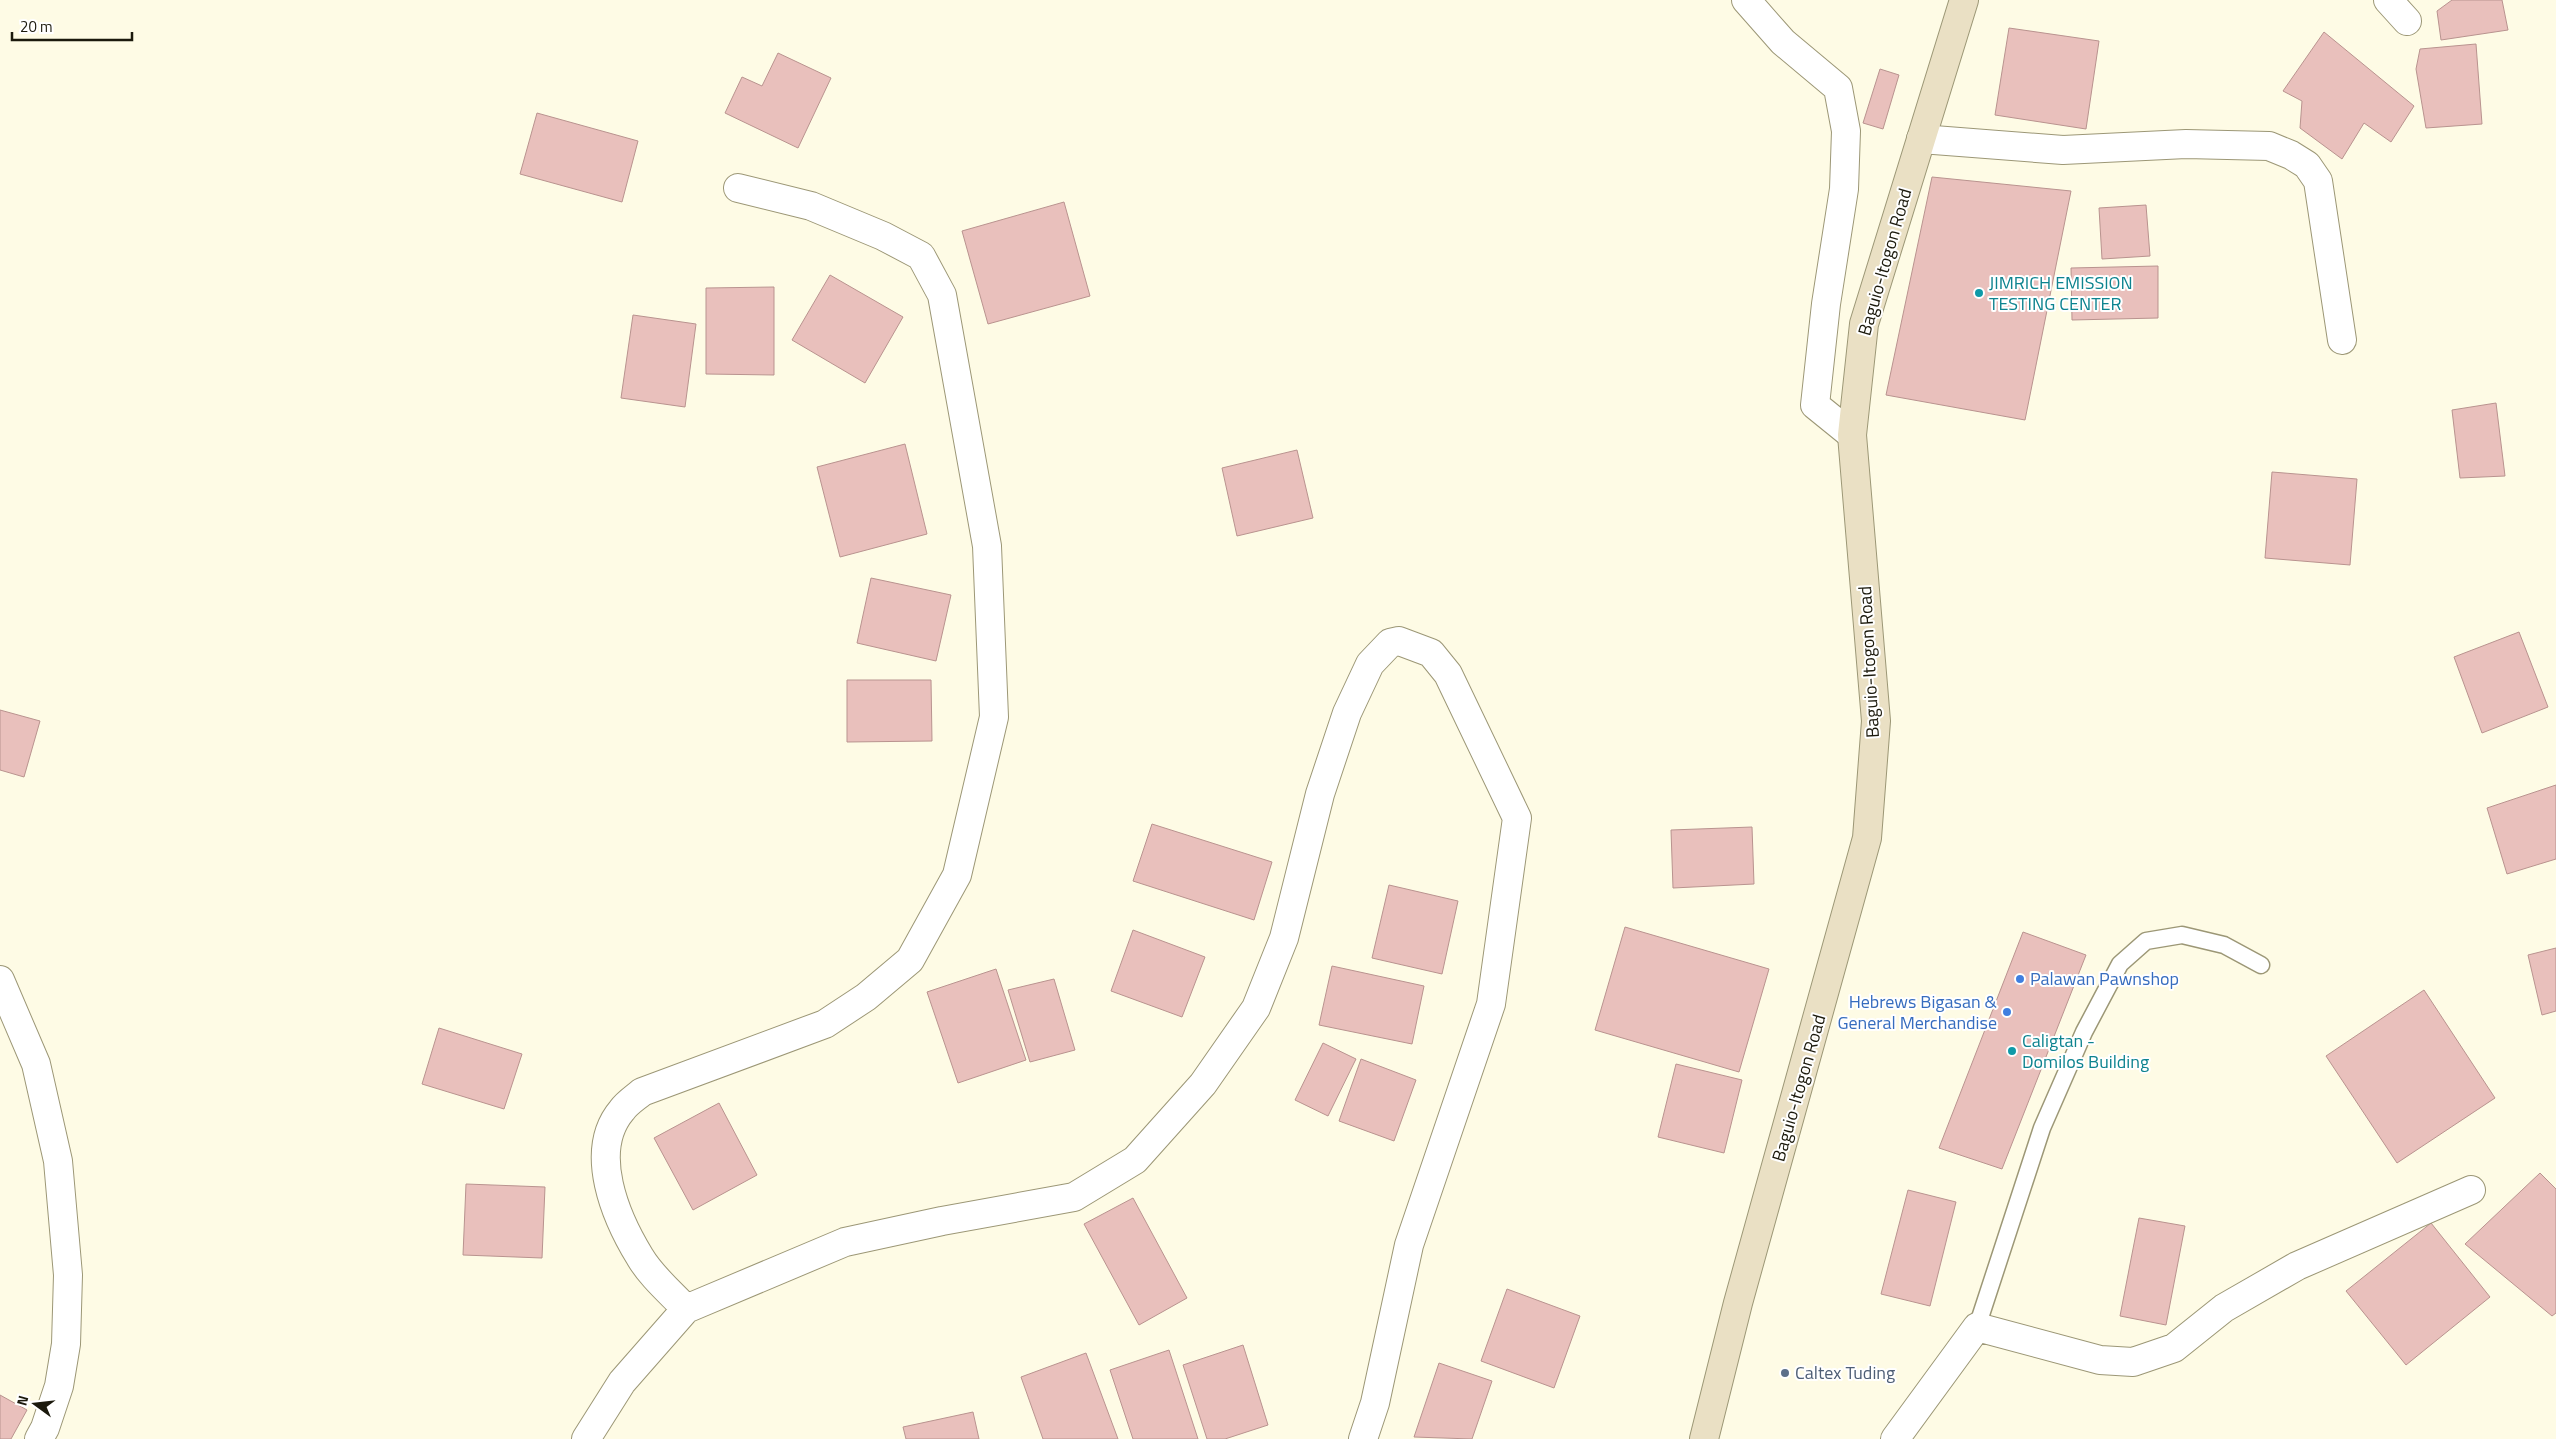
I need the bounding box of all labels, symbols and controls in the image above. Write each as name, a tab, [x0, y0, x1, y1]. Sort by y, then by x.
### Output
scale bar	[12, 10, 132, 42]
text: 20 m	[20, 15, 53, 38]
street label: Baguio-Itogon Road	[1851, 185, 1918, 339]
place label: JIMRICH EMISSION TESTING CENTER	[1989, 269, 2133, 317]
marker: JIMRICH EMISSION TESTING CENTER	[1973, 287, 1985, 299]
street label: Baguio-Itogon Road	[1851, 585, 1886, 739]
place label: Palawan Pawnshop	[2030, 965, 2179, 992]
marker: Palawan Pawnshop	[2014, 973, 2026, 985]
place label: Hebrews Bigasan & General Merchandise	[1837, 988, 1998, 1036]
marker: Hebrews Bigasan & General Merchandise	[2001, 1006, 2013, 1018]
street label: Baguio-Itogon Road	[1765, 1011, 1832, 1165]
place label: Caligtan - Domilos Building	[2022, 1027, 2149, 1075]
marker: Caligtan - Domilos Building	[2006, 1045, 2018, 1057]
place label: Caltex Tuding	[1795, 1359, 1895, 1386]
marker: Caltex Tuding	[1779, 1367, 1791, 1379]
north arrow	[10, 1379, 60, 1429]
text: N	[11, 1393, 33, 1408]

